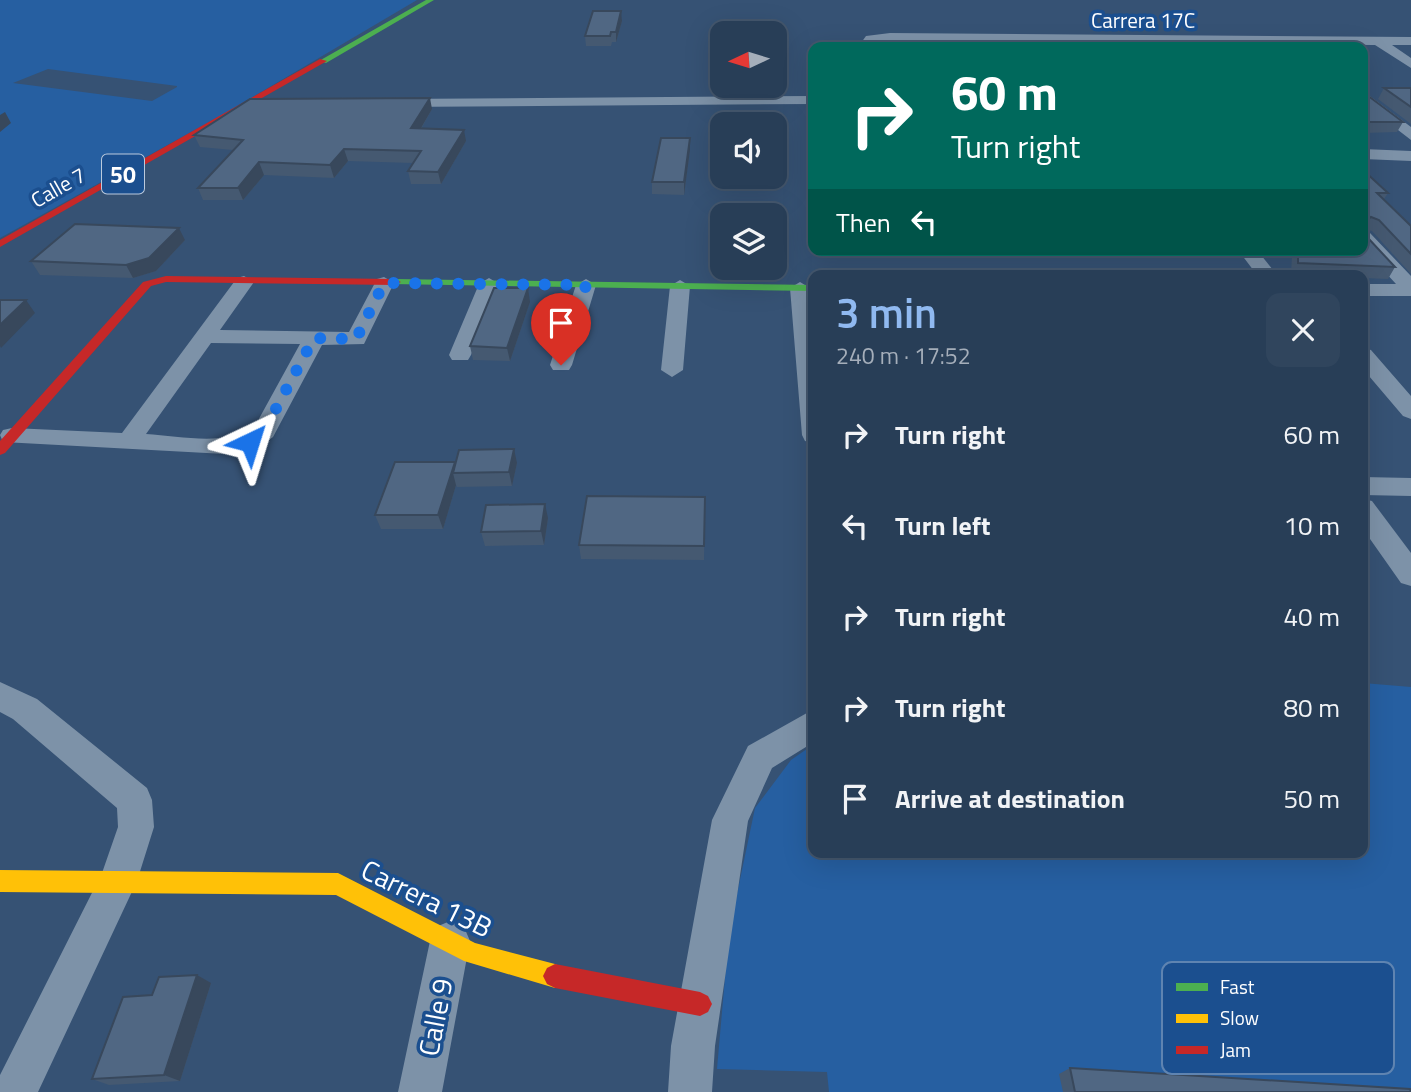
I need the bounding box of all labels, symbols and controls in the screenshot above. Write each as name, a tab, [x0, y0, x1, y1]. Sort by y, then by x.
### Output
street label: Carrera 17C	[1091, 4, 1195, 36]
north arrow	[710, 21, 788, 98]
map controls	[710, 21, 787, 280]
text: 60 m	[951, 54, 1058, 129]
icon: right	[836, 70, 927, 161]
button: sound	[710, 112, 787, 189]
text: Turn right	[951, 122, 1080, 170]
road number: 50	[102, 154, 144, 194]
street label: Calle 7	[25, 158, 91, 216]
button: layers	[710, 203, 787, 280]
text: Then	[836, 203, 891, 242]
icon: left	[905, 203, 943, 241]
text: 3 min	[836, 280, 937, 344]
pin	[531, 293, 591, 365]
button: close	[1266, 293, 1340, 367]
icon: arrive	[542, 304, 580, 342]
text: 240 m · 17:52	[836, 338, 971, 373]
position arrow	[213, 405, 287, 479]
text: Turn right	[895, 415, 1006, 454]
text: 60 m	[1283, 415, 1340, 454]
icon: right	[836, 416, 874, 454]
text: Turn left	[895, 506, 990, 545]
text: 10 m	[1283, 506, 1340, 545]
icon: left	[836, 507, 874, 545]
text: Turn right	[895, 597, 1006, 636]
text: 40 m	[1283, 597, 1340, 636]
icon: right	[836, 598, 874, 636]
text: Turn right	[895, 688, 1006, 727]
text: 80 m	[1283, 688, 1340, 727]
icon: right	[836, 689, 874, 727]
text: Arrive at destination	[895, 779, 1125, 818]
text: 50 m	[1283, 779, 1340, 818]
icon: arrive	[836, 780, 874, 818]
street label: Carrera 13B	[354, 848, 500, 948]
legend	[1162, 962, 1394, 1074]
text: Fast	[1220, 972, 1255, 1001]
street label: Calle 9	[406, 975, 464, 1059]
text: Slow	[1220, 1003, 1259, 1032]
text: Jam	[1220, 1035, 1251, 1064]

